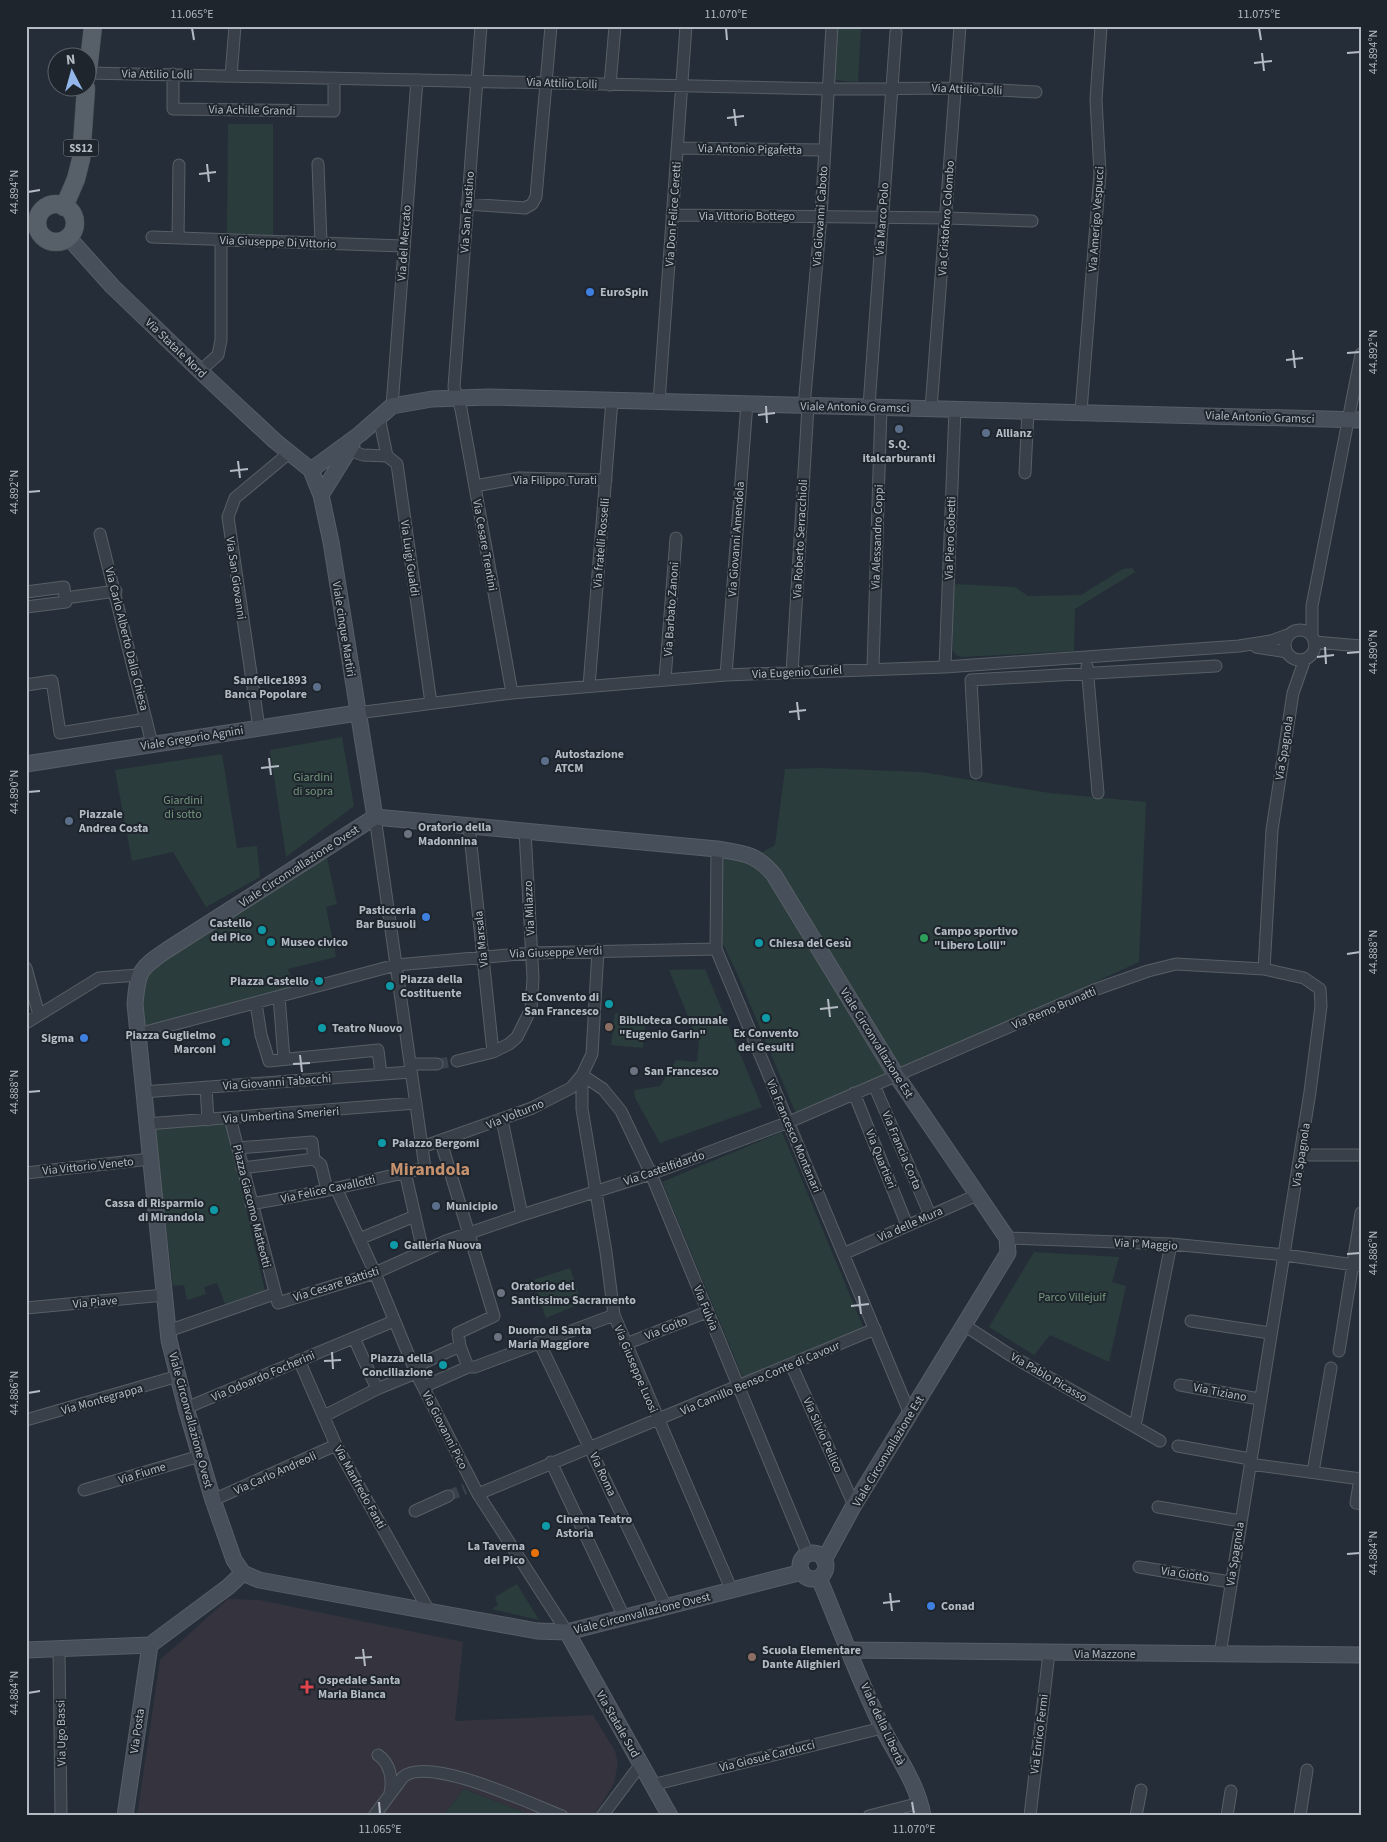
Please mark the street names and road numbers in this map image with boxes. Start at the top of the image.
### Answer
street label: Via Attilio Lolli [121,65,193,84]
street label: Via Attilio Lolli [526,74,598,93]
street label: Via Attilio Lolli [931,80,1003,99]
street label: Via Achille Grandi [208,101,296,120]
road number: SS12 [64,140,98,156]
street label: Via Antonio Pigafetta [698,140,802,159]
street label: Via Cristoforo Colombo [934,160,959,276]
street label: Via Don Felice Ceretti [661,161,686,267]
street label: Via Giovanni Caboto [809,165,832,267]
street label: Via Amerigo Vespucci [1084,166,1109,272]
street label: Via San Faustino [456,171,479,254]
street label: Via Marco Polo [871,182,894,256]
street label: Via del Mercato [393,205,416,282]
street label: Via Vittorio Bottego [699,208,795,225]
street label: Via Giuseppe Di Vittorio [219,232,337,253]
street label: Via Statale Nord [141,315,210,382]
street label: Viale Antonio Gramsci [800,398,910,417]
street label: Viale Antonio Gramsci [1205,407,1315,428]
street label: Via Filippo Turati [513,472,597,489]
street label: Via Roberto Serracchioli [789,479,812,599]
street label: Via Giovanni Amendola [724,481,749,597]
street label: Via Alessandro Coppi [867,484,888,590]
street label: Via Piero Gobetti [941,496,960,580]
street label: Via fratelli Rosselli [589,497,614,589]
street label: Via Cesare Trentini [468,498,501,592]
street label: Via Luigi Gualdi [396,519,423,597]
street label: Via San Giovanni [221,536,250,621]
street label: Via Barbato Zanoni [660,561,683,657]
street label: Via Carlo Alberto Dalla Chiesa [100,566,153,713]
street label: Viale cinque Martiri [328,580,359,678]
street label: Via Eugenio Curiel [752,662,842,683]
street label: Via Spagnola [1271,715,1298,781]
street label: Viale Gregorio Agnini [139,722,245,755]
street label: Viale Circonvallazione Ovest [236,821,363,912]
street label: Via Milazzo [520,880,539,936]
street label: Via Marsala [470,910,493,968]
street label: Via Giuseppe Verdi [509,942,603,963]
street label: Via Remo Brunatti [1009,983,1099,1034]
street label: Viale Circonvallazione Est [836,985,917,1102]
street label: Via Giovanni Tabacchi [222,1070,332,1095]
street label: Via Francesco Montanari [762,1077,825,1195]
street label: Via Volturno [484,1095,547,1134]
street label: Via Umbertina Smerieri [222,1103,340,1128]
street label: Via Francia Corta [877,1108,926,1192]
street label: Via Spagnola [1288,1122,1315,1188]
street label: Via Quartieri [861,1127,900,1191]
street label: Piazza Giacomo Matteotti [228,1143,275,1270]
street label: Via Castelfidardo [621,1147,707,1190]
street label: Via Vittorio Veneto [42,1153,135,1180]
street label: Via Felice Cavallotti [279,1171,377,1208]
street label: Via delle Mura [875,1202,946,1246]
street label: Via I° Maggio [1114,1234,1178,1255]
street label: Via Cesare Battisti [291,1263,381,1306]
street label: Via Fulvia [689,1283,722,1333]
street label: Via Piave [72,1292,118,1313]
street label: Via Goito [642,1312,690,1345]
street label: Via Giuseppe Luosi [609,1323,662,1416]
street label: Via Camillo Benso Conte di Cavour [678,1337,843,1420]
street label: Via Odoardo Focherini [209,1347,318,1406]
street label: Via Pablo Picasso [1007,1349,1090,1406]
street label: Viale Circonvallazione Ovest [164,1350,217,1490]
street label: Via Tiziano [1192,1379,1248,1406]
street label: Via Montegrappa [59,1380,145,1419]
street label: Via Giovanni Pico [418,1388,472,1472]
street label: Viale Circonvallazione Est [848,1392,928,1510]
street label: Via Silvio Pellico [798,1395,847,1476]
street label: Via Manfredo Fanti [330,1442,390,1532]
street label: Via Carlo Andreoli [231,1448,319,1499]
street label: Via Roma [585,1449,620,1499]
street label: Via Fiume [116,1458,168,1489]
street label: Via Spagnola [1222,1521,1249,1587]
street label: Via Giotto [1160,1562,1210,1587]
street label: Viale Circonvallazione Ovest [572,1588,712,1639]
street label: Via Mazzone [1074,1646,1136,1663]
street label: Viale della Libertà [856,1680,909,1768]
street label: Via Statale Sud [592,1688,643,1761]
street label: Via Enrico Fermi [1026,1693,1053,1775]
street label: Via Ugo Bassi [52,1700,71,1766]
street label: Via Posta [126,1708,149,1755]
street label: Via Giosuè Carducci [717,1736,817,1777]

